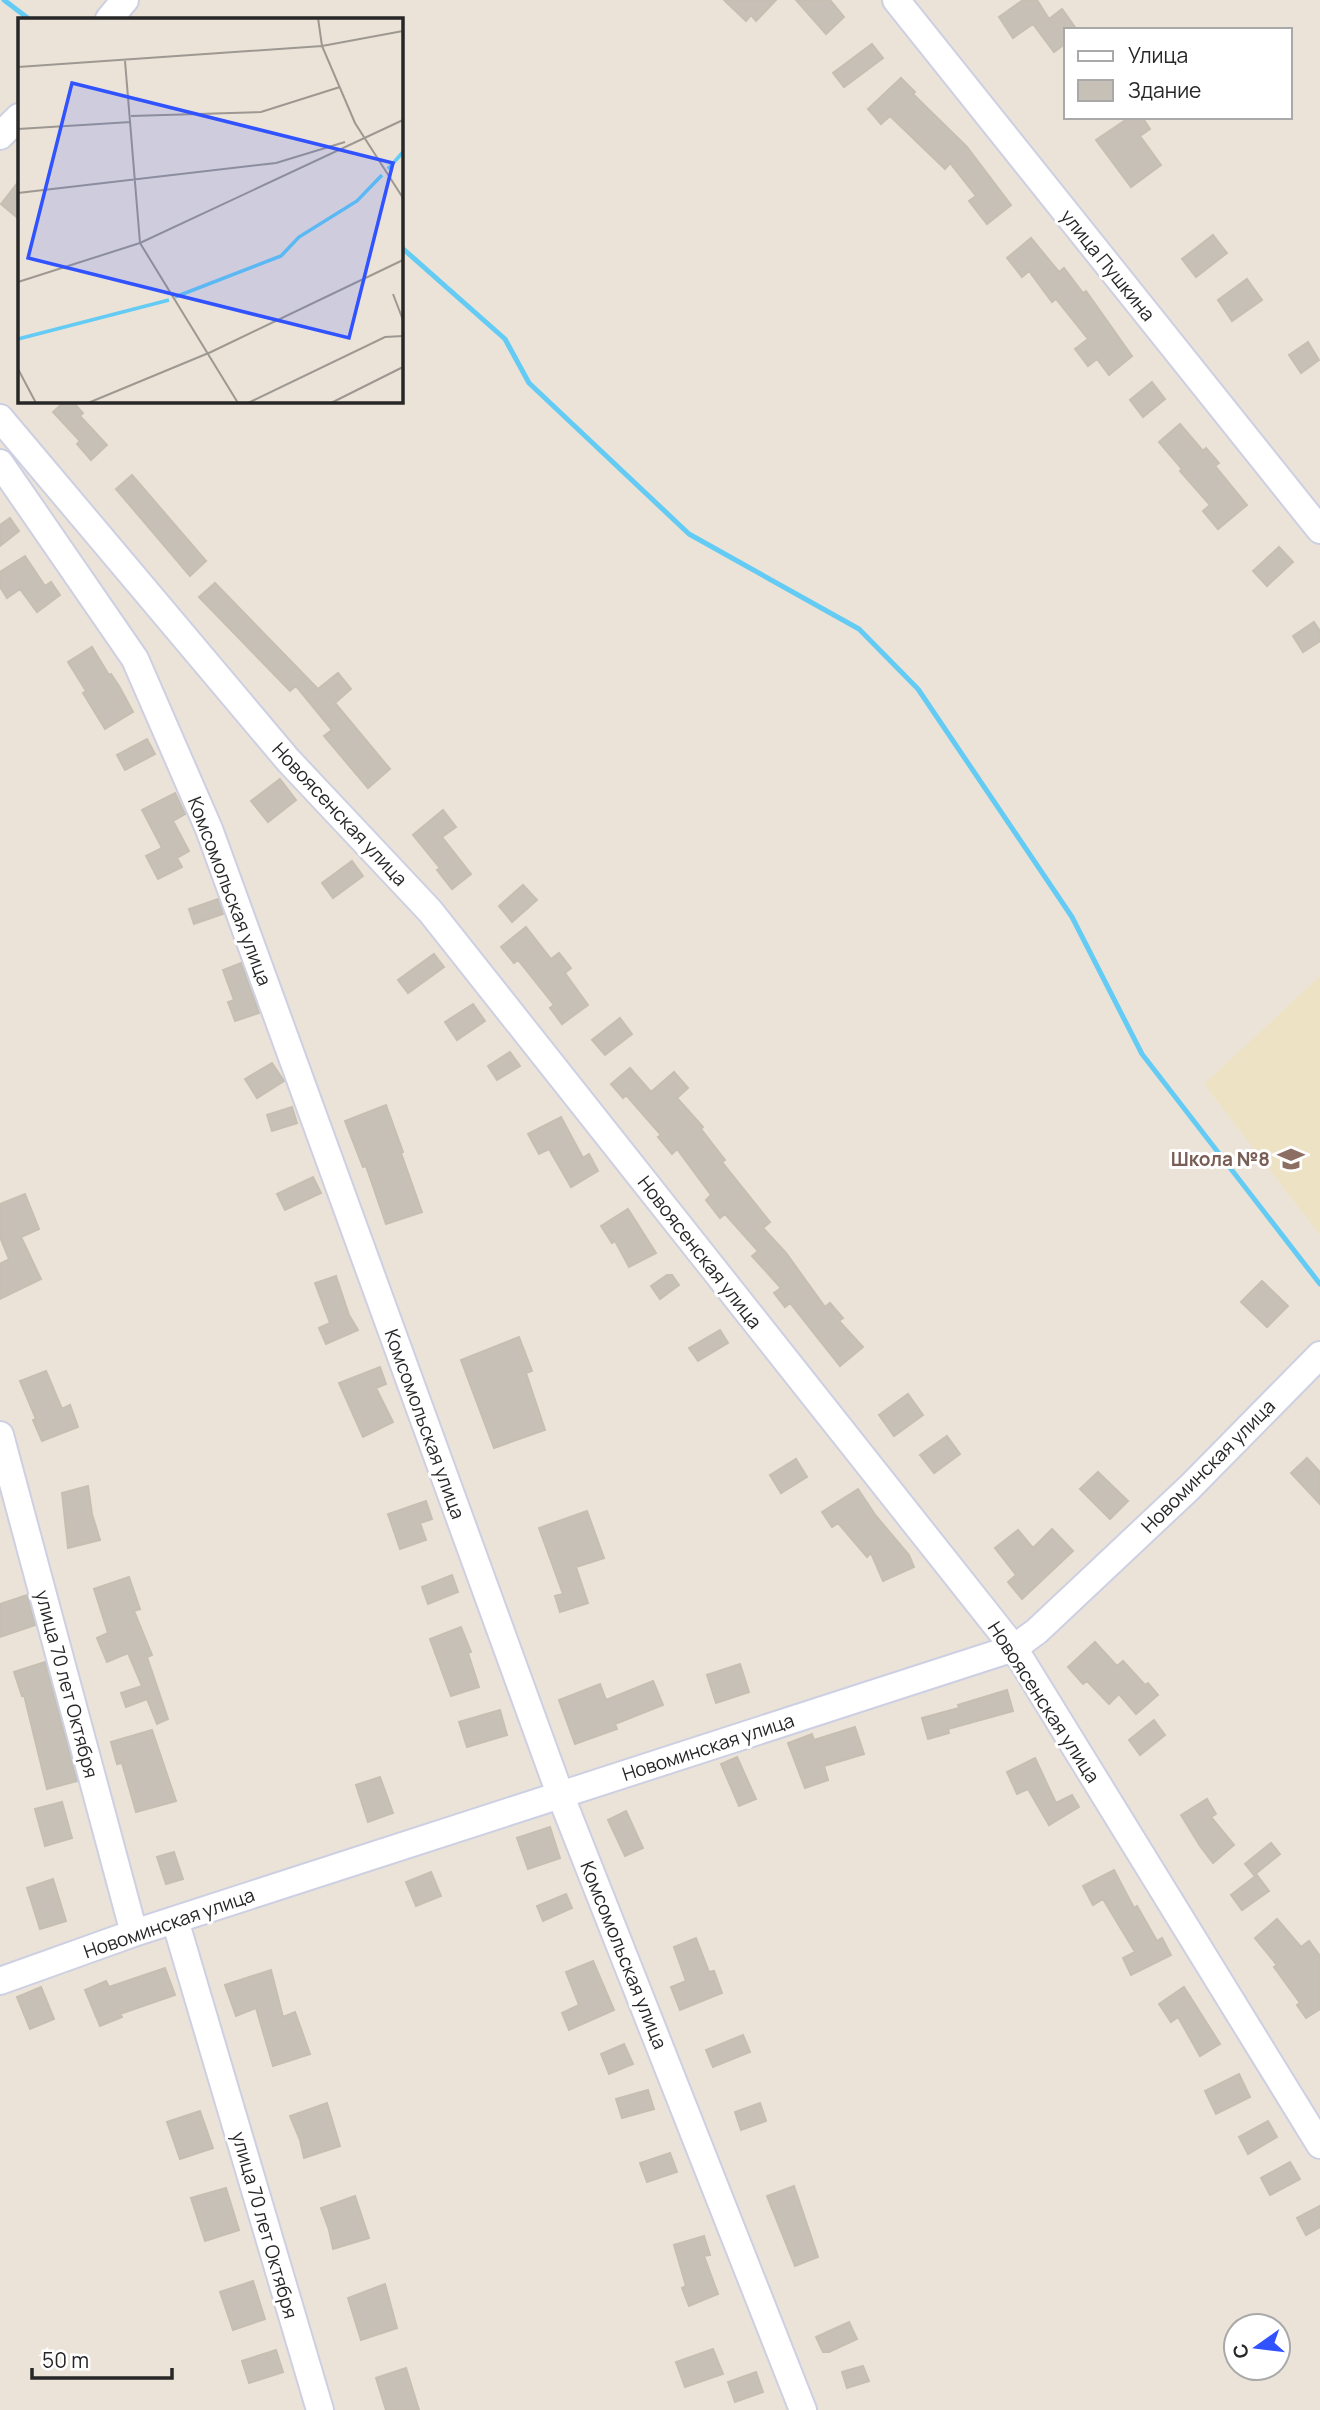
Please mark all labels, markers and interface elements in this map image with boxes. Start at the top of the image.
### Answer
inset map [18,18,402,402]
legend [1064,28,1292,119]
text: Улица [1128,41,1188,69]
text: Здание [1128,76,1201,104]
street label: улица Пушкина [1055,204,1161,326]
street label: Новоясенская улица [267,737,413,891]
street label: Комсомольская улица [182,793,278,989]
school or university icon: Школа №8 [1276,1144,1306,1174]
place label: Школа №8 [1171,1146,1270,1172]
street label: Новоясенская улица [632,1170,768,1334]
street label: Комсомольская улица [379,1325,471,1523]
street label: Новоминская улица [1135,1393,1281,1539]
street label: улица 70 лет Октября [29,1587,105,1781]
street label: Новоясенская улица [982,1616,1106,1788]
street label: Новоминская улица [619,1707,797,1787]
street label: Комсомольская улица [574,1857,674,2053]
street label: Новоминская улица [80,1882,258,1964]
street label: улица 70 лет Октября [226,2128,304,2322]
north arrow [1222,2312,1292,2382]
scale bar [32,2336,172,2380]
text: С [1226,2341,1255,2361]
text: 50 m [42,2346,89,2374]

